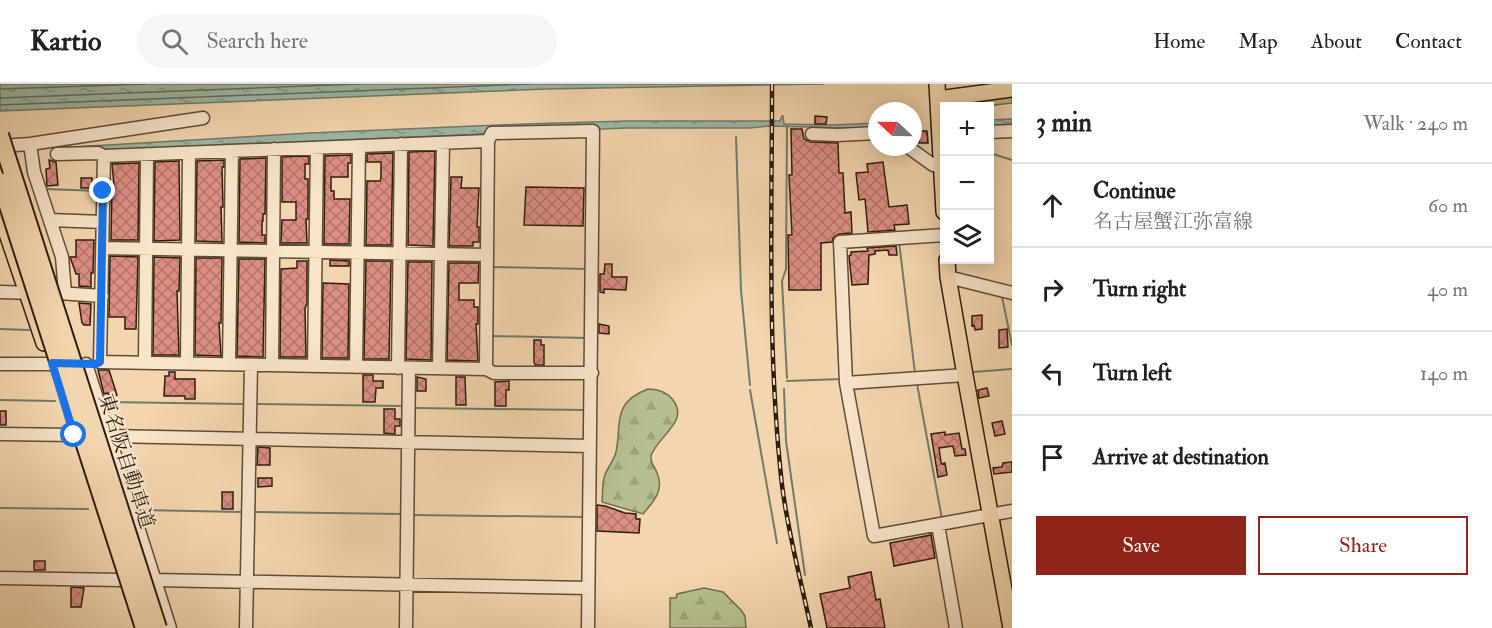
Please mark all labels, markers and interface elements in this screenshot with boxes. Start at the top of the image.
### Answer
search box [137,14,557,68]
text: Kartio [30,24,101,59]
icon: search [158,25,191,58]
text: Search here [206,27,308,55]
text: Home [1153,28,1205,55]
text: Map [1238,28,1278,55]
text: About [1311,28,1362,55]
text: Contact [1395,28,1462,55]
north arrow [868,102,922,156]
map controls [940,102,994,264]
button: + [940,102,994,156]
text: 3 min [1036,107,1092,139]
text: Walk · 240 m [1363,111,1468,136]
button: − [940,156,994,210]
route end [89,177,115,203]
text: Continue [1093,177,1176,205]
icon: ahead [1036,189,1069,222]
text: 60 m [1428,193,1468,218]
text: 名古屋蟹江弥富線 [1093,209,1253,234]
button: layers [940,210,994,264]
icon: right [1036,273,1069,306]
text: Turn right [1093,275,1186,303]
text: 40 m [1427,277,1468,302]
icon: left [1036,357,1069,390]
text: Turn left [1093,359,1172,387]
text: 140 m [1420,361,1468,386]
street label: 東名阪自動車道 [93,391,160,532]
route start [60,421,86,447]
icon: arrive [1036,441,1069,474]
text: Arrive at destination [1093,443,1269,471]
button: Save [1036,516,1246,575]
button: Share [1258,516,1468,575]

